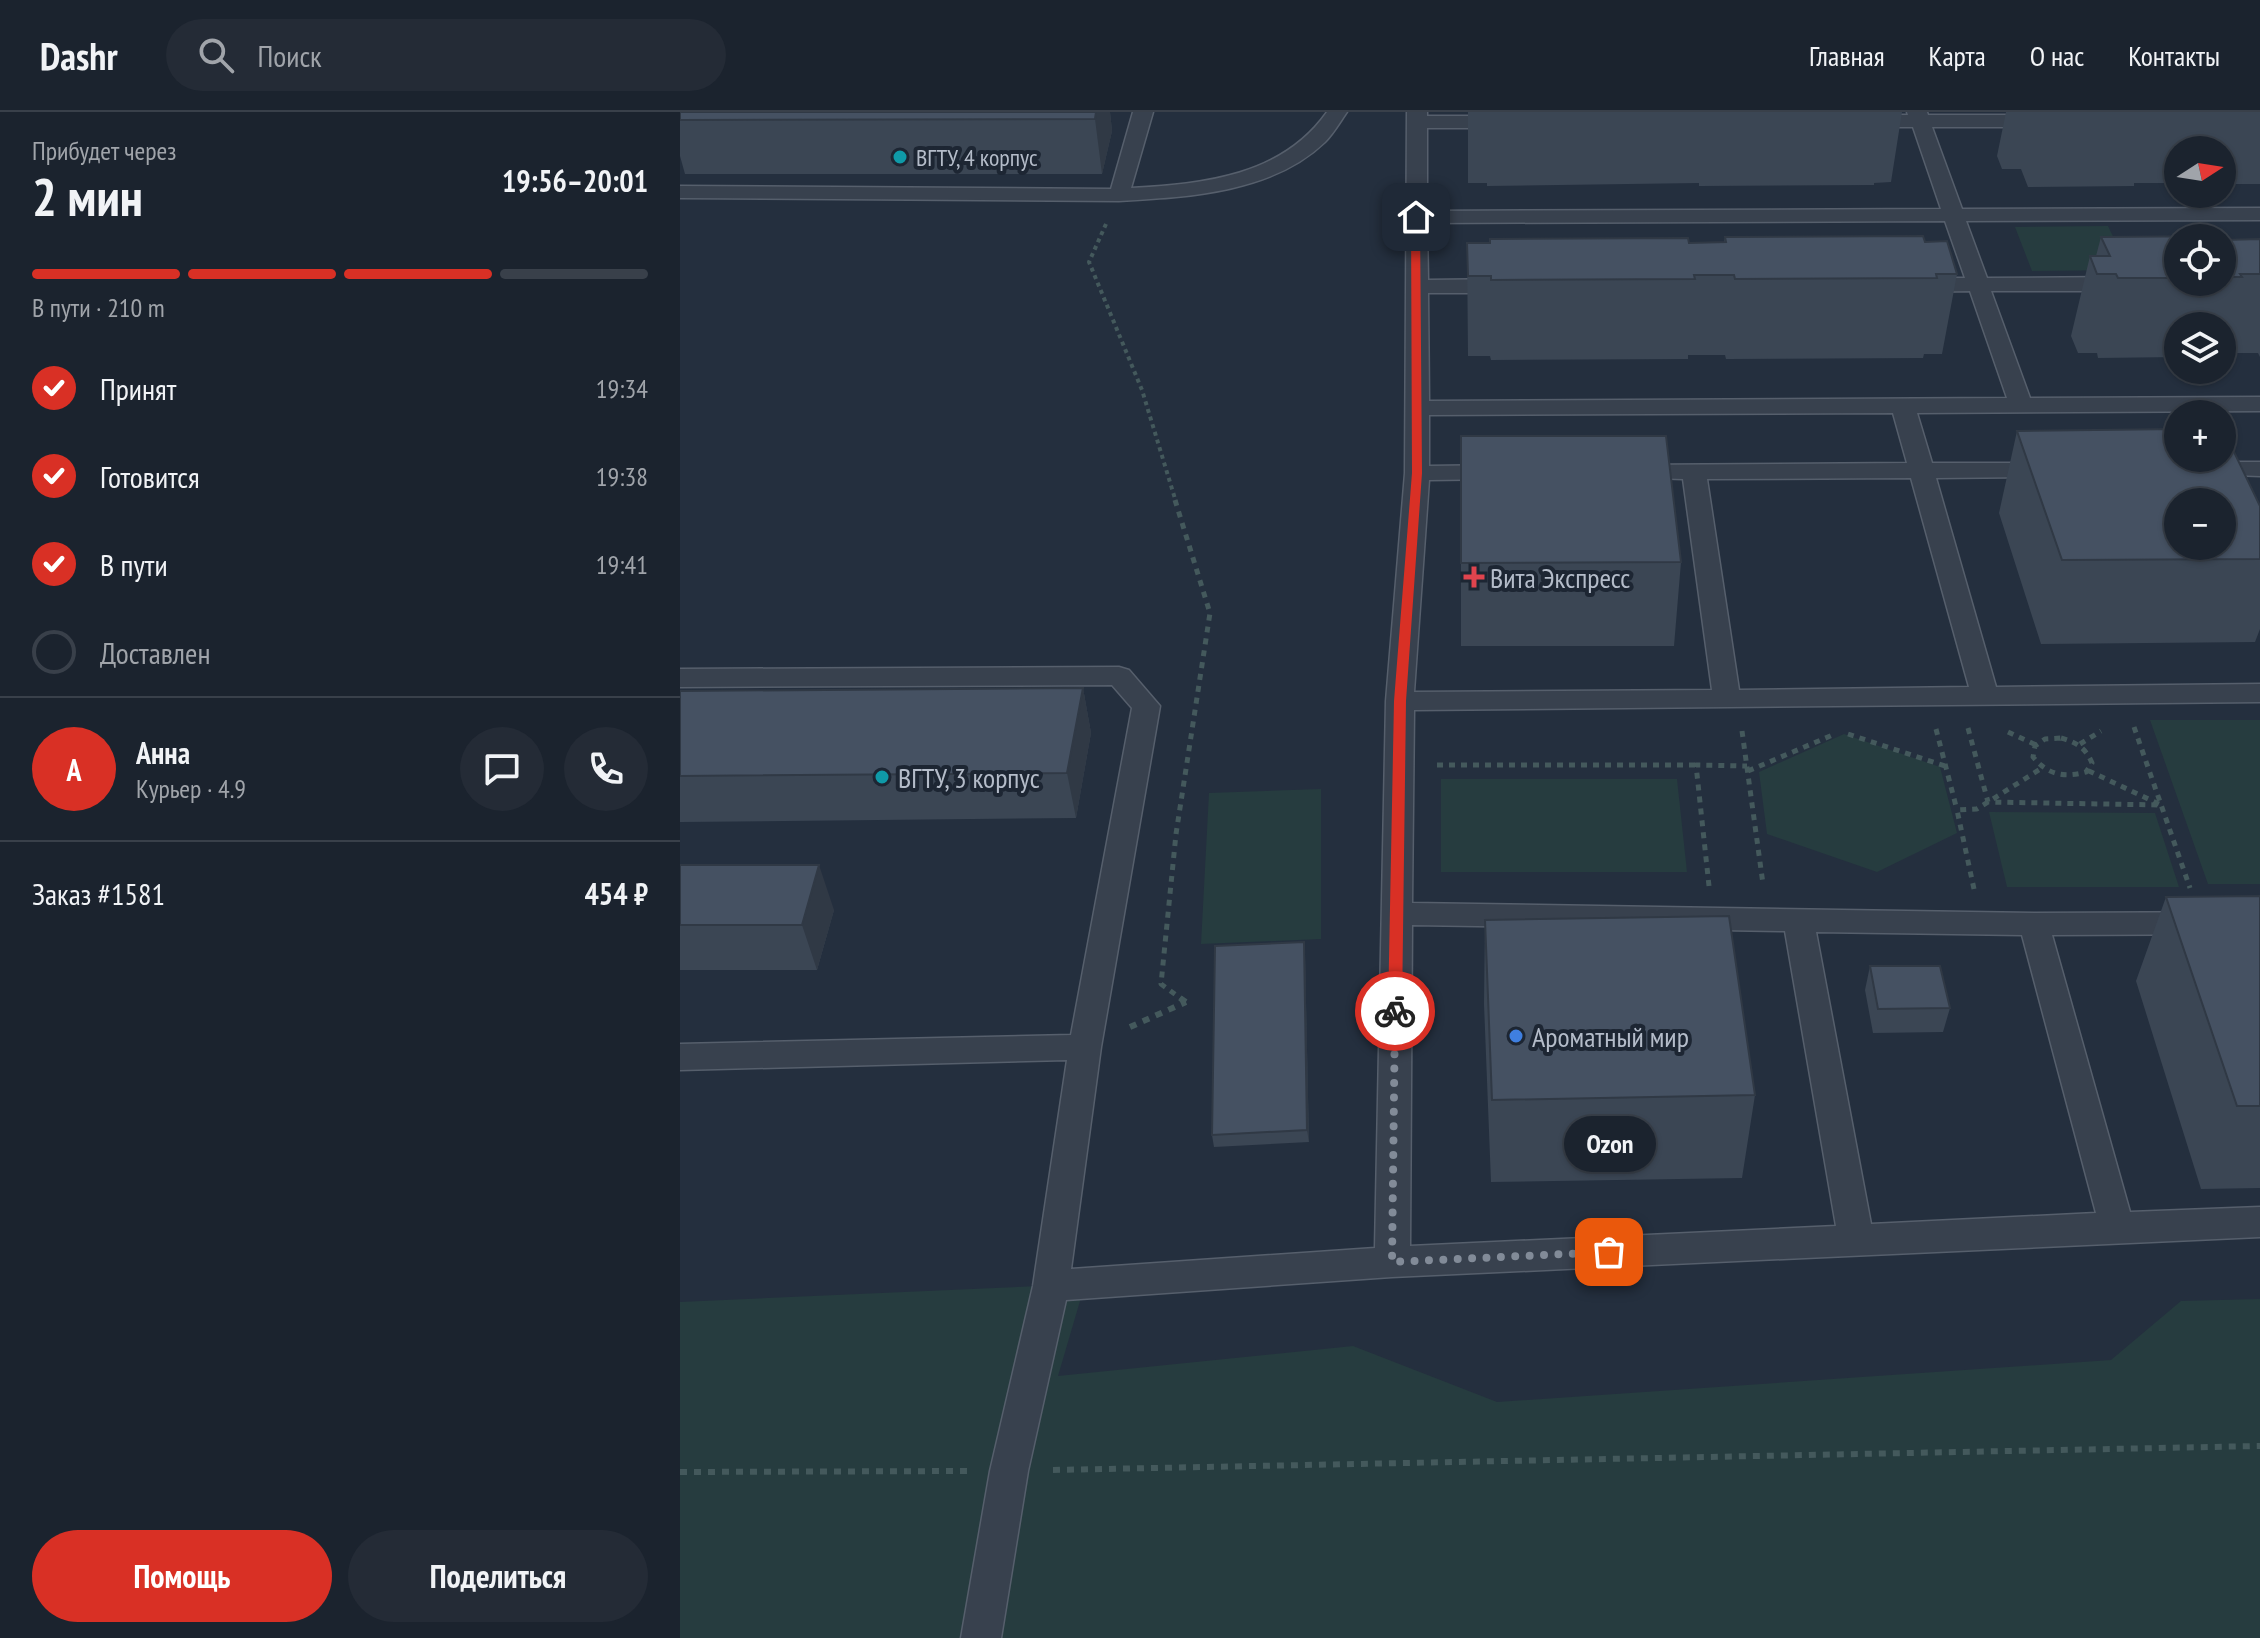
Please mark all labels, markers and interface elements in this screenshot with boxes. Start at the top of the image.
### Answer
search box [166,19,726,91]
text: Dashr [40,31,118,80]
icon: search [194,33,238,77]
text: Поиск [258,36,322,75]
text: Главная [1809,37,1885,74]
text: Карта [1929,37,1986,74]
text: О нас [2030,37,2084,74]
text: Контакты [2128,37,2220,74]
text: Прибудет через [32,134,176,167]
north arrow [2164,136,2236,208]
map controls [2164,136,2236,560]
place label: ВГТУ, 4 корпус [916,142,1038,173]
marker: ВГТУ, 4 корпус [891,148,909,166]
text: 19:56–20:01 [502,161,648,200]
text: 2 мин [32,163,143,230]
pin [1382,183,1450,251]
icon: home [1394,195,1438,239]
button: locate [2164,224,2236,296]
text: В пути · 210 m [32,291,165,324]
button: layers [2164,312,2236,384]
icon: check [32,366,76,410]
text: Принят [100,369,176,408]
text: 19:34 [596,372,648,405]
button: + [2164,400,2236,472]
icon: check [32,454,76,498]
text: Готовится [100,457,200,496]
text: 19:38 [596,460,648,493]
button: − [2164,488,2236,560]
icon: check [32,542,76,586]
text: В пути [100,545,168,584]
text: 19:41 [596,548,648,581]
place label: Вита Экспресс [1490,559,1630,596]
marker: Вита Экспресс [1465,568,1483,586]
text: Доставлен [100,633,210,672]
button: chat [460,727,544,811]
button: phone [564,727,648,811]
text: Анна [136,733,190,772]
text: А [66,750,82,789]
place label: ВГТУ, 3 корпус [898,759,1040,796]
marker: ВГТУ, 3 корпус [873,768,891,786]
text: Курьер · 4.9 [136,772,246,805]
text: Заказ #1581 [32,874,165,913]
text: 454 ₽ [584,874,648,913]
courier [1355,971,1435,1051]
icon: bike [1373,989,1417,1033]
place label: Ароматный мир [1532,1018,1689,1055]
marker: Ароматный мир [1507,1027,1525,1045]
callout: Ozon [1563,1116,1655,1172]
text: Ozon [1586,1127,1634,1160]
pin [1575,1218,1643,1286]
icon: bag [1587,1230,1631,1274]
button: Помощь [32,1530,332,1622]
button: Поделиться [348,1530,648,1622]

